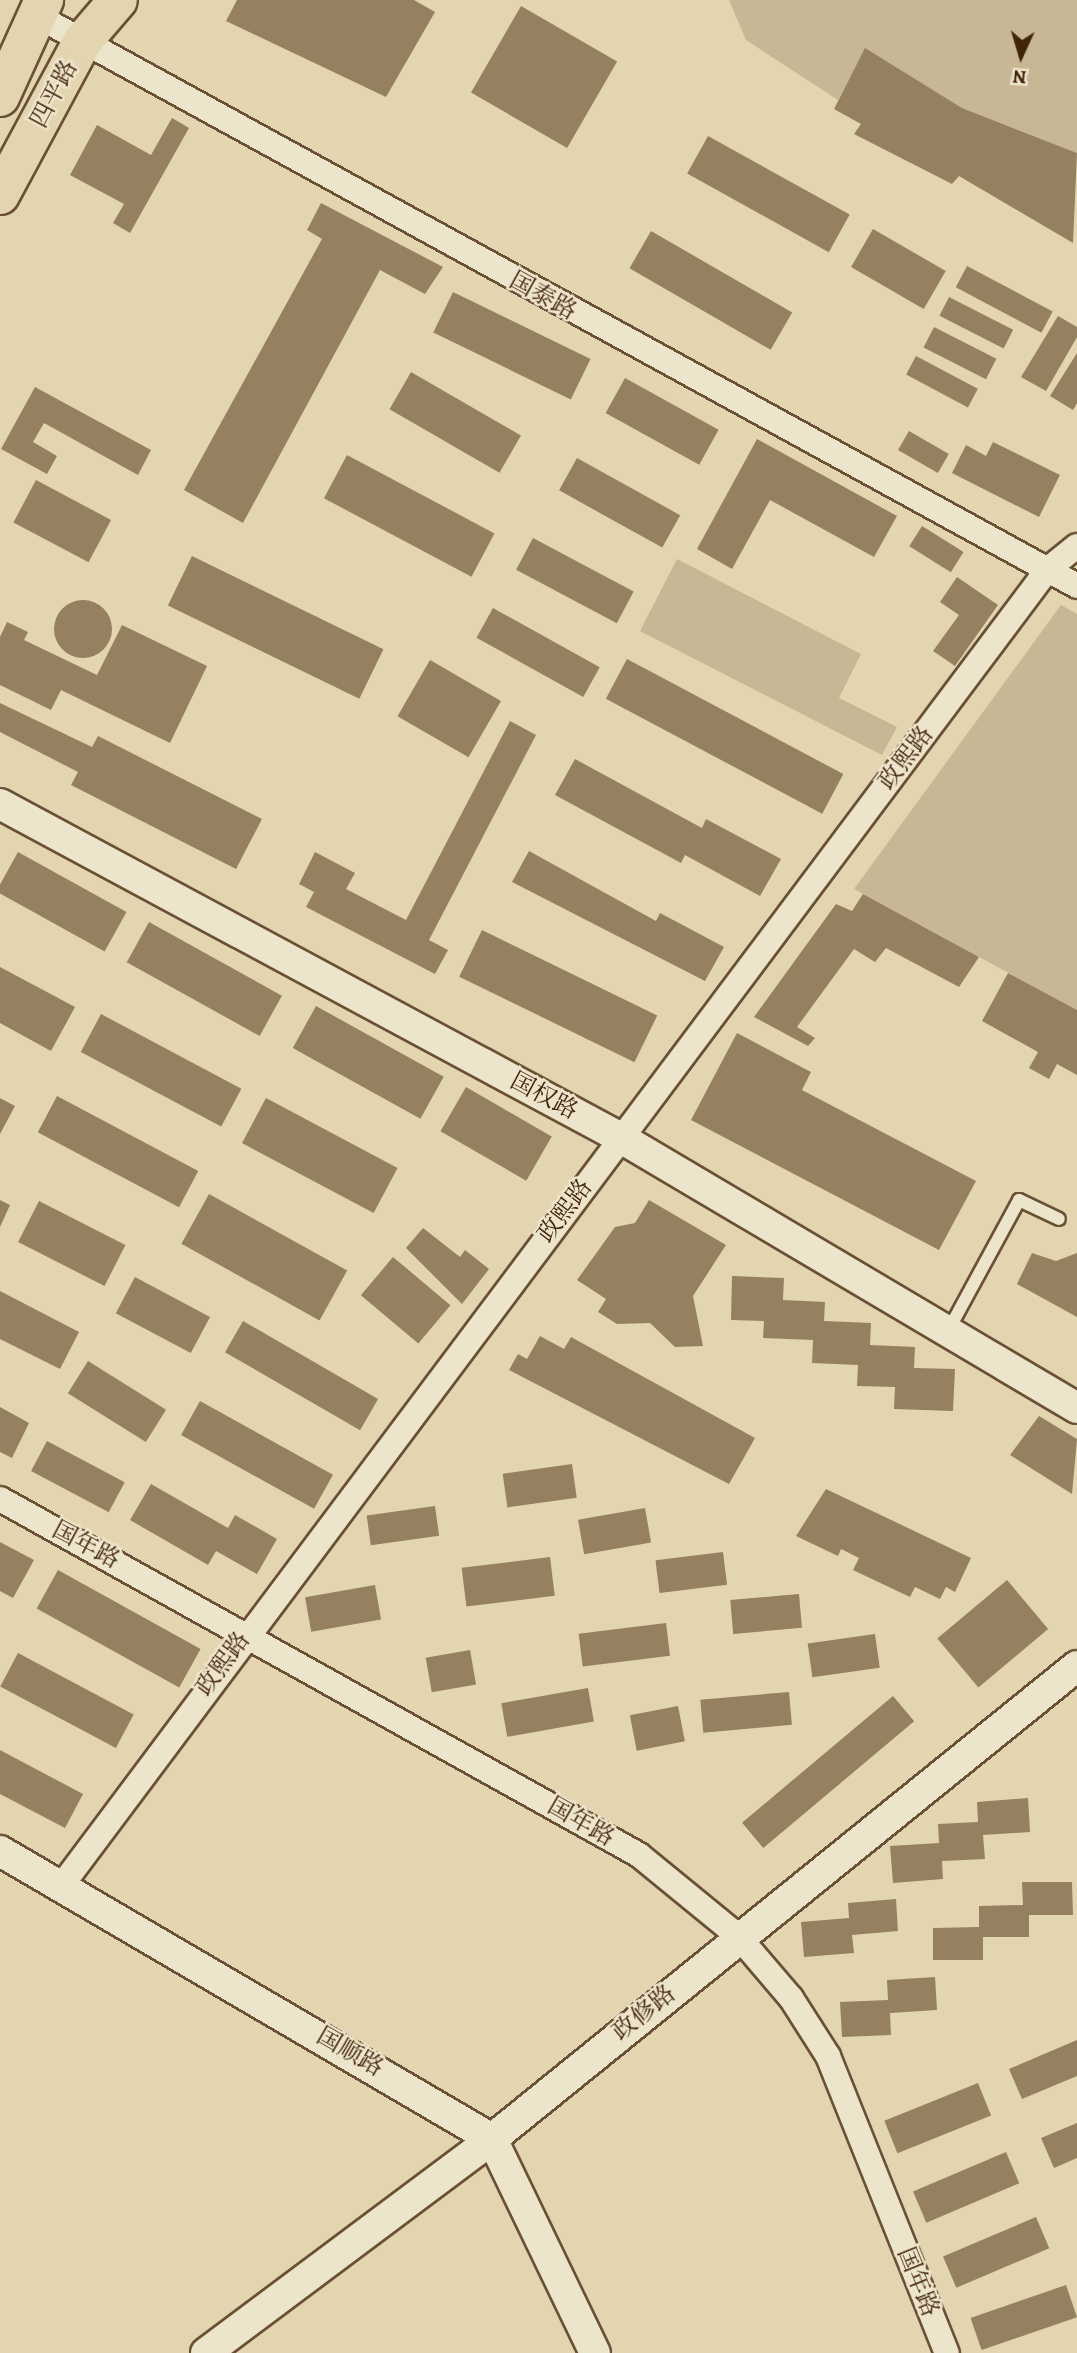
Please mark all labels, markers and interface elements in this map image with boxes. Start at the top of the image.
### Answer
north arrow [986,21,1056,91]
street label: 四平路 [24,55,84,133]
text: N [1012,63,1027,90]
street label: 国泰路 [505,266,581,326]
street label: 政熙路 [873,721,939,795]
street label: 国权路 [505,1066,583,1126]
street label: 政熙路 [532,1174,598,1248]
street label: 国年路 [47,1515,125,1575]
street label: 政熙路 [190,1626,256,1702]
street label: 国年路 [543,1792,619,1852]
street label: 政修路 [607,1979,681,2047]
street label: 国顺路 [312,2022,388,2082]
street label: 国年路 [891,2243,945,2321]

